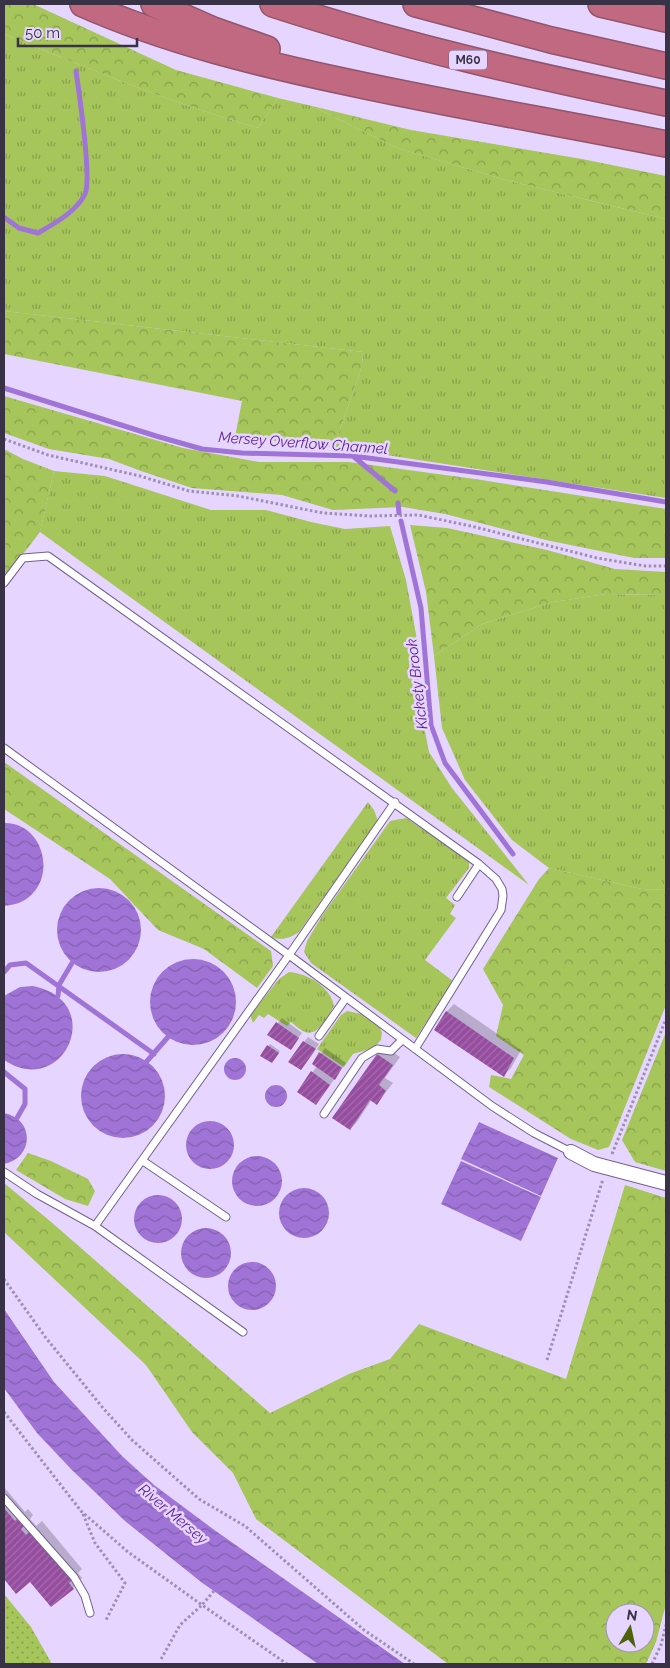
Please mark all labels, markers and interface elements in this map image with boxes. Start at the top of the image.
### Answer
scale bar [18,15,136,47]
text: 50 m [25,24,60,42]
road number: M60 [449,50,487,70]
water label: Mersey Overflow Channel [218,428,388,458]
water label: Kickety Brook [402,637,432,731]
water label: River Mersey [135,1480,212,1548]
north arrow [605,1603,655,1653]
text: N [626,1606,639,1624]

